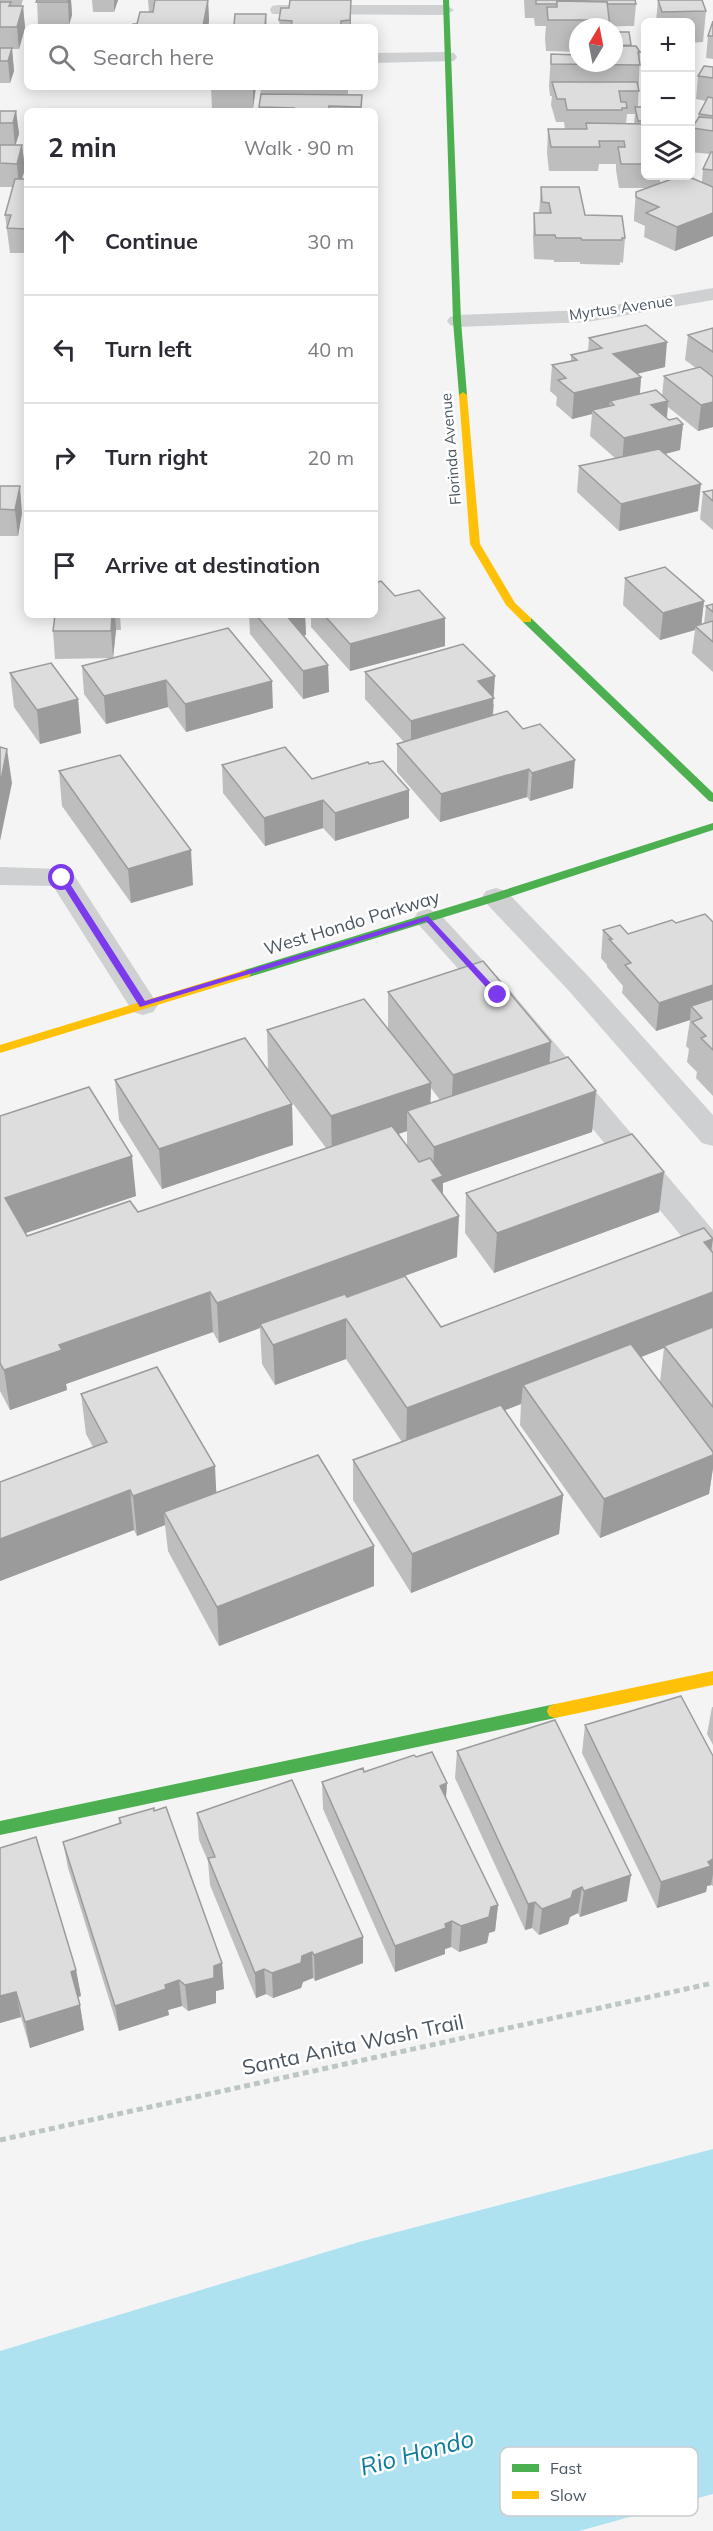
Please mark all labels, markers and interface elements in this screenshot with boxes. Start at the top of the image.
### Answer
north arrow [569,18,623,72]
map controls [641,18,695,180]
button: + [641,18,695,72]
search box [24,24,378,90]
icon: search [45,41,78,74]
text: Search here [93,43,214,71]
button: − [641,72,695,126]
button: layers [641,126,695,180]
text: 2 min [48,131,117,164]
text: Walk · 90 m [244,135,354,160]
icon: ahead [48,225,81,258]
text: Continue [105,227,198,255]
text: 30 m [307,229,354,254]
street label: Myrtus Avenue [568,291,674,324]
icon: left [48,333,81,366]
text: Turn left [105,335,192,363]
text: 40 m [307,337,354,362]
street label: Florinda Avenue [436,392,465,506]
icon: right [48,441,81,474]
text: Turn right [105,443,208,471]
text: 20 m [307,445,354,470]
icon: arrive [48,549,81,582]
text: Arrive at destination [105,551,320,579]
route start [48,864,74,890]
street label: West Hondo Parkway [261,885,443,960]
route end [484,981,510,1007]
street label: Santa Anita Wash Trail [240,2008,466,2080]
water label: Rio Hondo [357,2422,477,2482]
legend [500,2447,698,2516]
text: Fast [550,2458,582,2478]
text: Slow [550,2485,587,2505]

